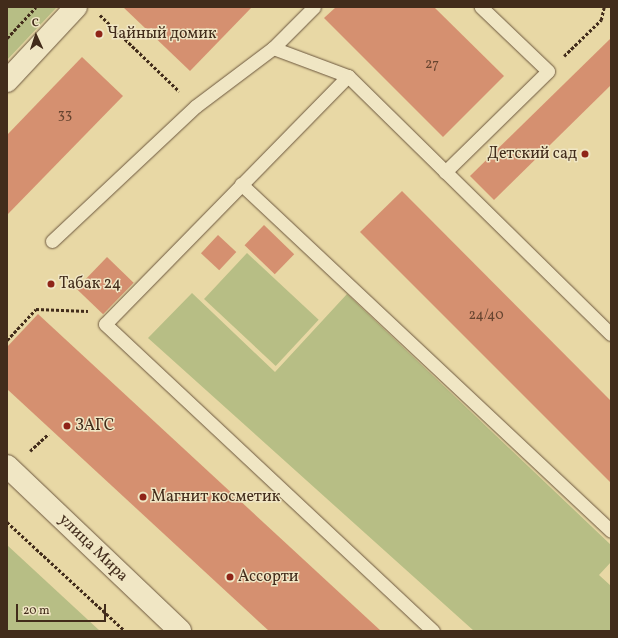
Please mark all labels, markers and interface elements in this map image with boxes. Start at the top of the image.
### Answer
north arrow [16,16,56,56]
text: С [31,16,39,31]
place label: Чайный домик [107,24,216,44]
marker: Чайный домик [94,29,104,39]
house number: 27 [425,57,439,73]
house number: 33 [58,107,72,123]
place label: Детский сад [487,144,577,164]
marker: Детский сад [580,149,590,159]
place label: Табак 24 [59,274,121,294]
marker: Табак 24 [46,279,56,289]
house number: 24/40 [468,308,504,324]
place label: ЗАГС [75,416,114,436]
marker: ЗАГС [62,421,72,431]
place label: Магнит косметик [151,487,280,507]
marker: Магнит косметик [138,492,148,502]
street label: улица Мира [54,510,132,586]
place label: Ассорти [238,567,299,587]
marker: Ассорти [225,572,235,582]
scale bar [18,596,108,622]
text: 20 m [23,603,50,619]

